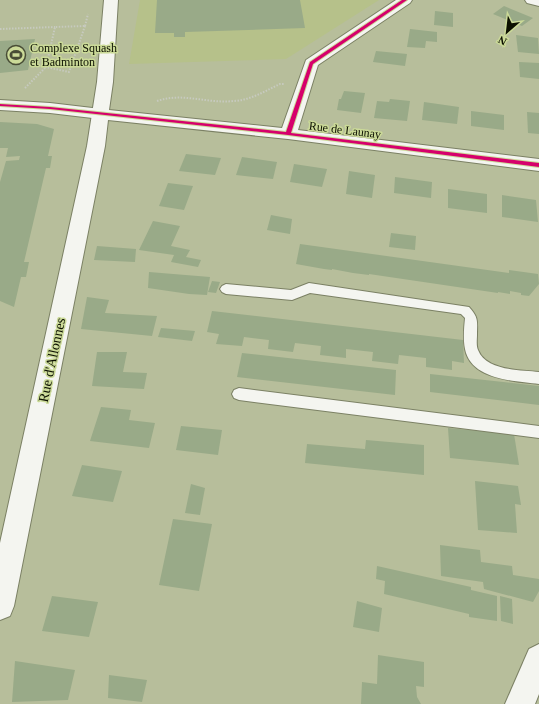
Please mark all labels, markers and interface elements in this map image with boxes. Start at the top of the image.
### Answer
north arrow [487,12,527,52]
text: N [496,34,509,48]
place label: Complexe Squash et Badminton [30,41,117,69]
sports icon: Complexe Squash et Badminton [5,44,27,66]
street label: Rue de Launay [308,119,382,141]
street label: Rue d'Allonnes [36,316,68,404]

